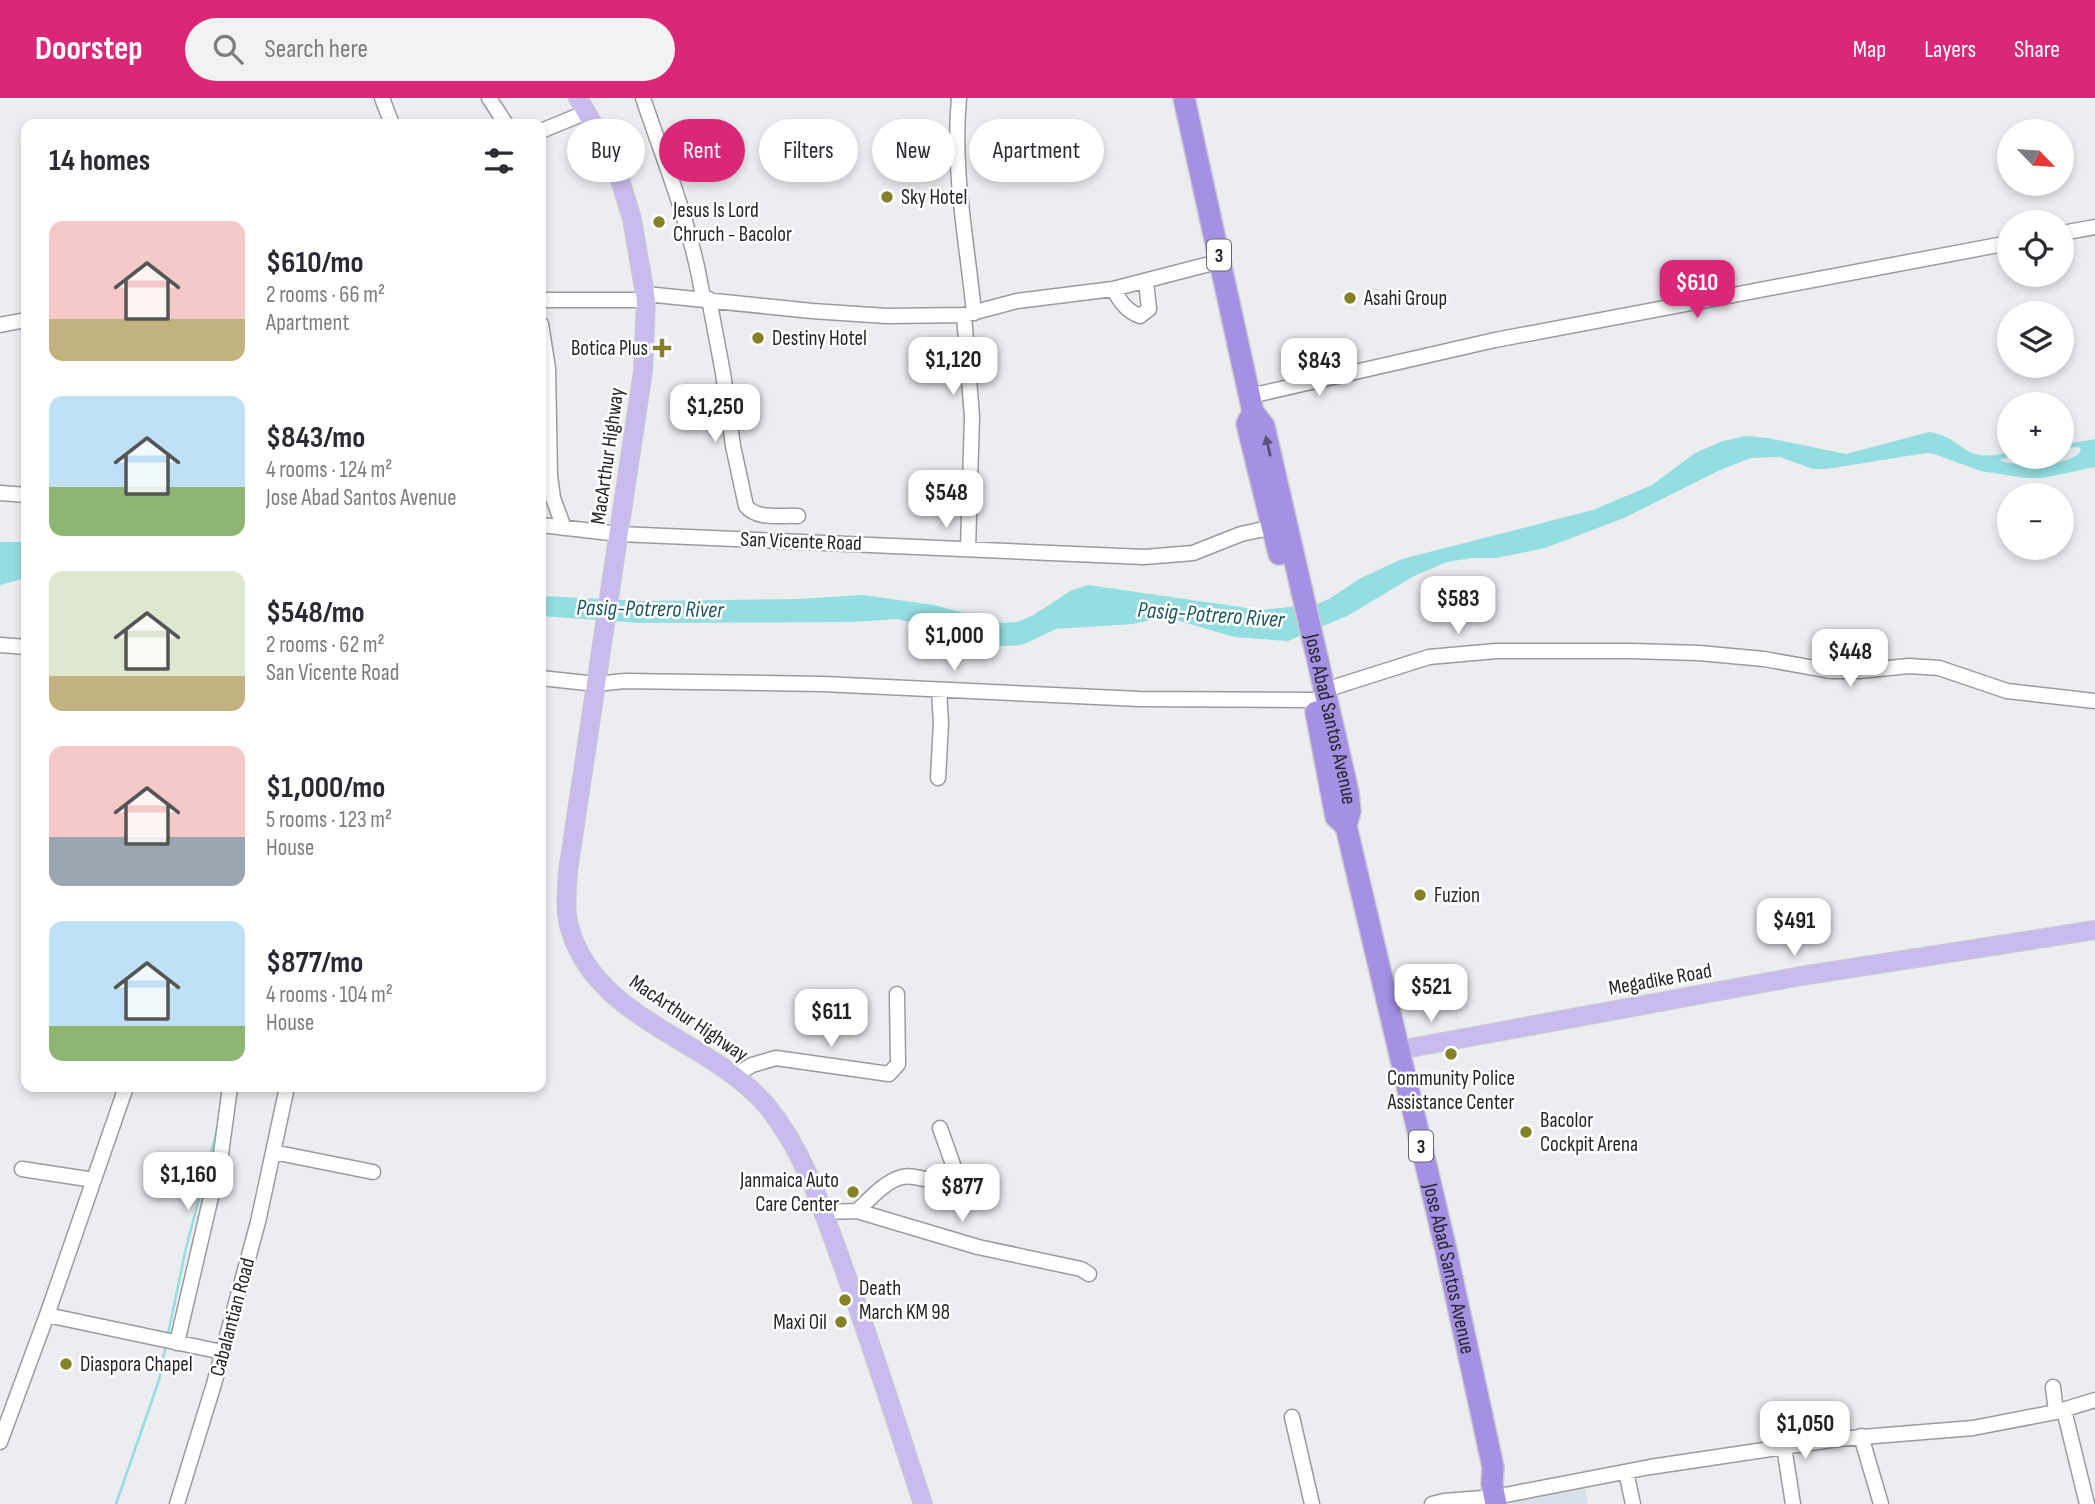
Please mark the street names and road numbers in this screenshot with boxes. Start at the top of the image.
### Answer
road number: 3 [1207,239,1231,270]
street label: MacArthur Highway [586,386,629,526]
street label: San Vicente Road [740,527,862,556]
street label: Jose Abad Santos Avenue [1299,631,1361,806]
street label: Megadike Road [1607,958,1714,1001]
street label: MacArthur Highway [625,970,753,1067]
road number: 3 [1409,1130,1433,1162]
street label: Jose Abad Santos Avenue [1417,1180,1480,1356]
street label: Cabalantian Road [205,1255,260,1379]

